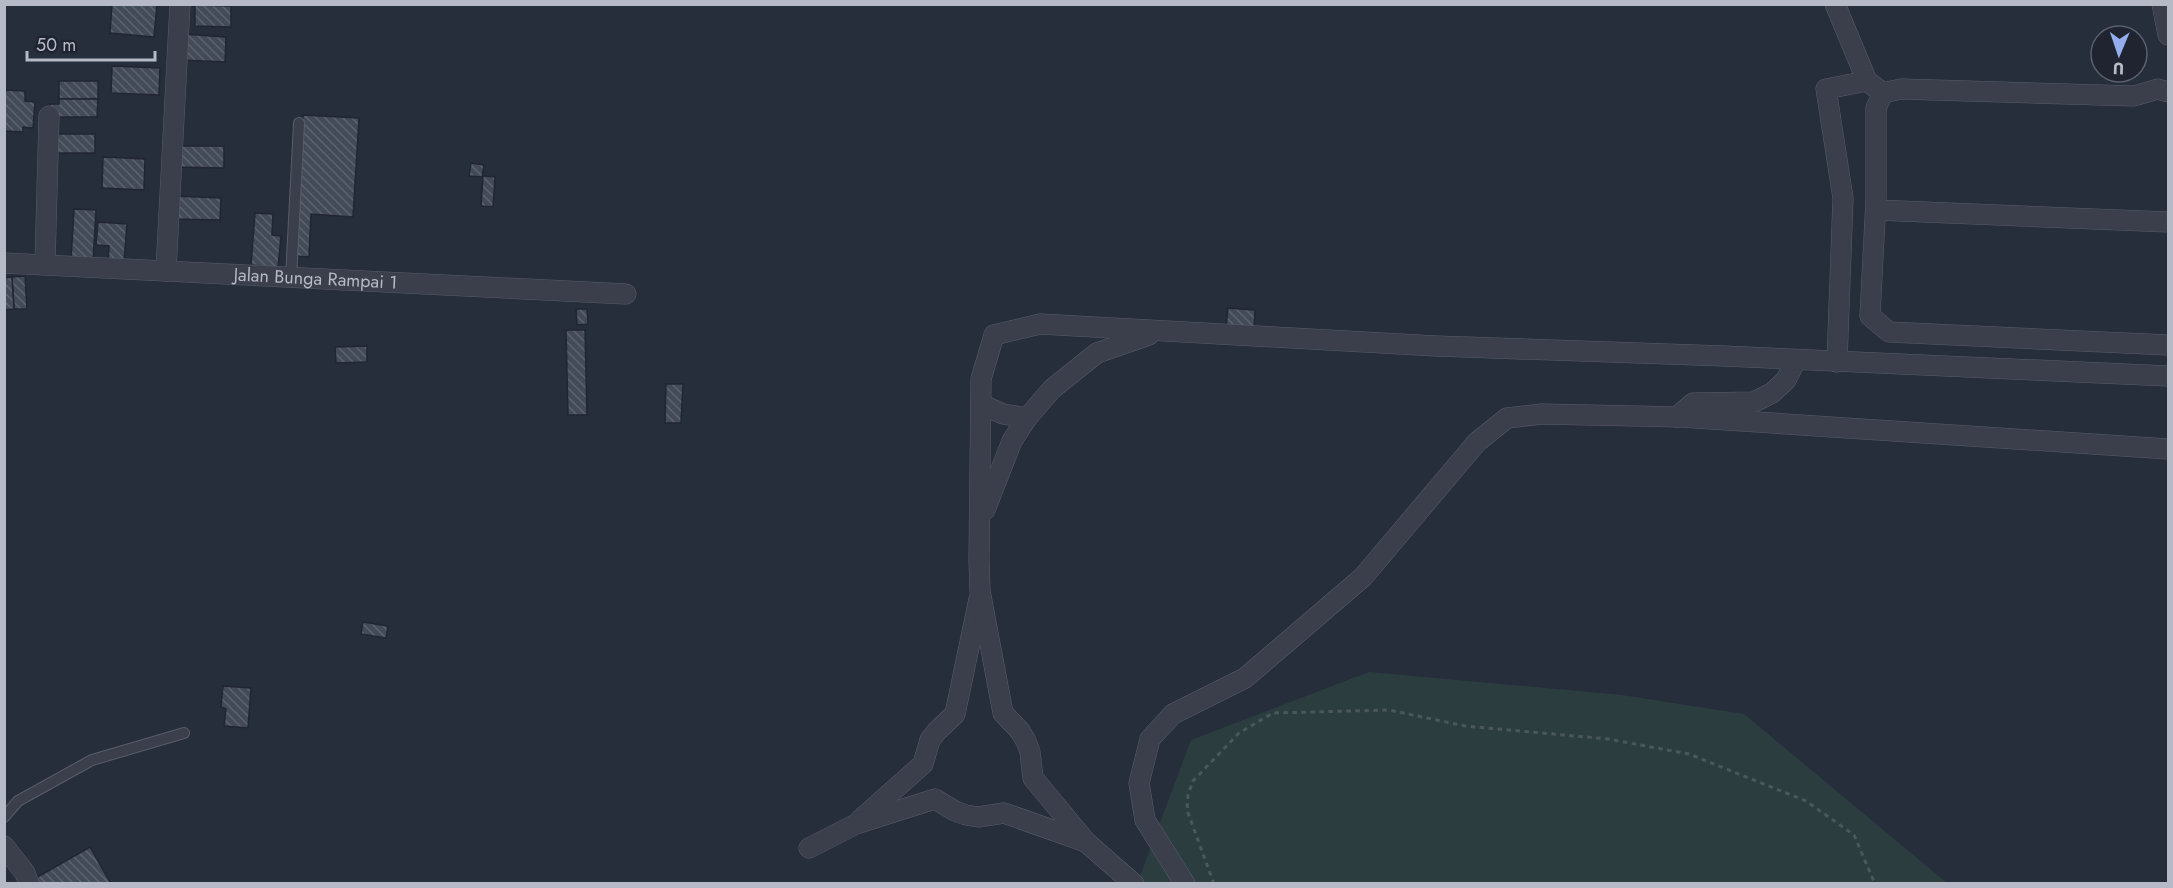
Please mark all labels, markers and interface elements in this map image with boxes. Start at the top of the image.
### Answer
scale bar [27,24,154,62]
north arrow [2089,24,2149,84]
text: 50 m [36,32,76,58]
text: U [2112,57,2125,80]
street label: Jalan Bunga Rampai 1 [231,261,398,296]

